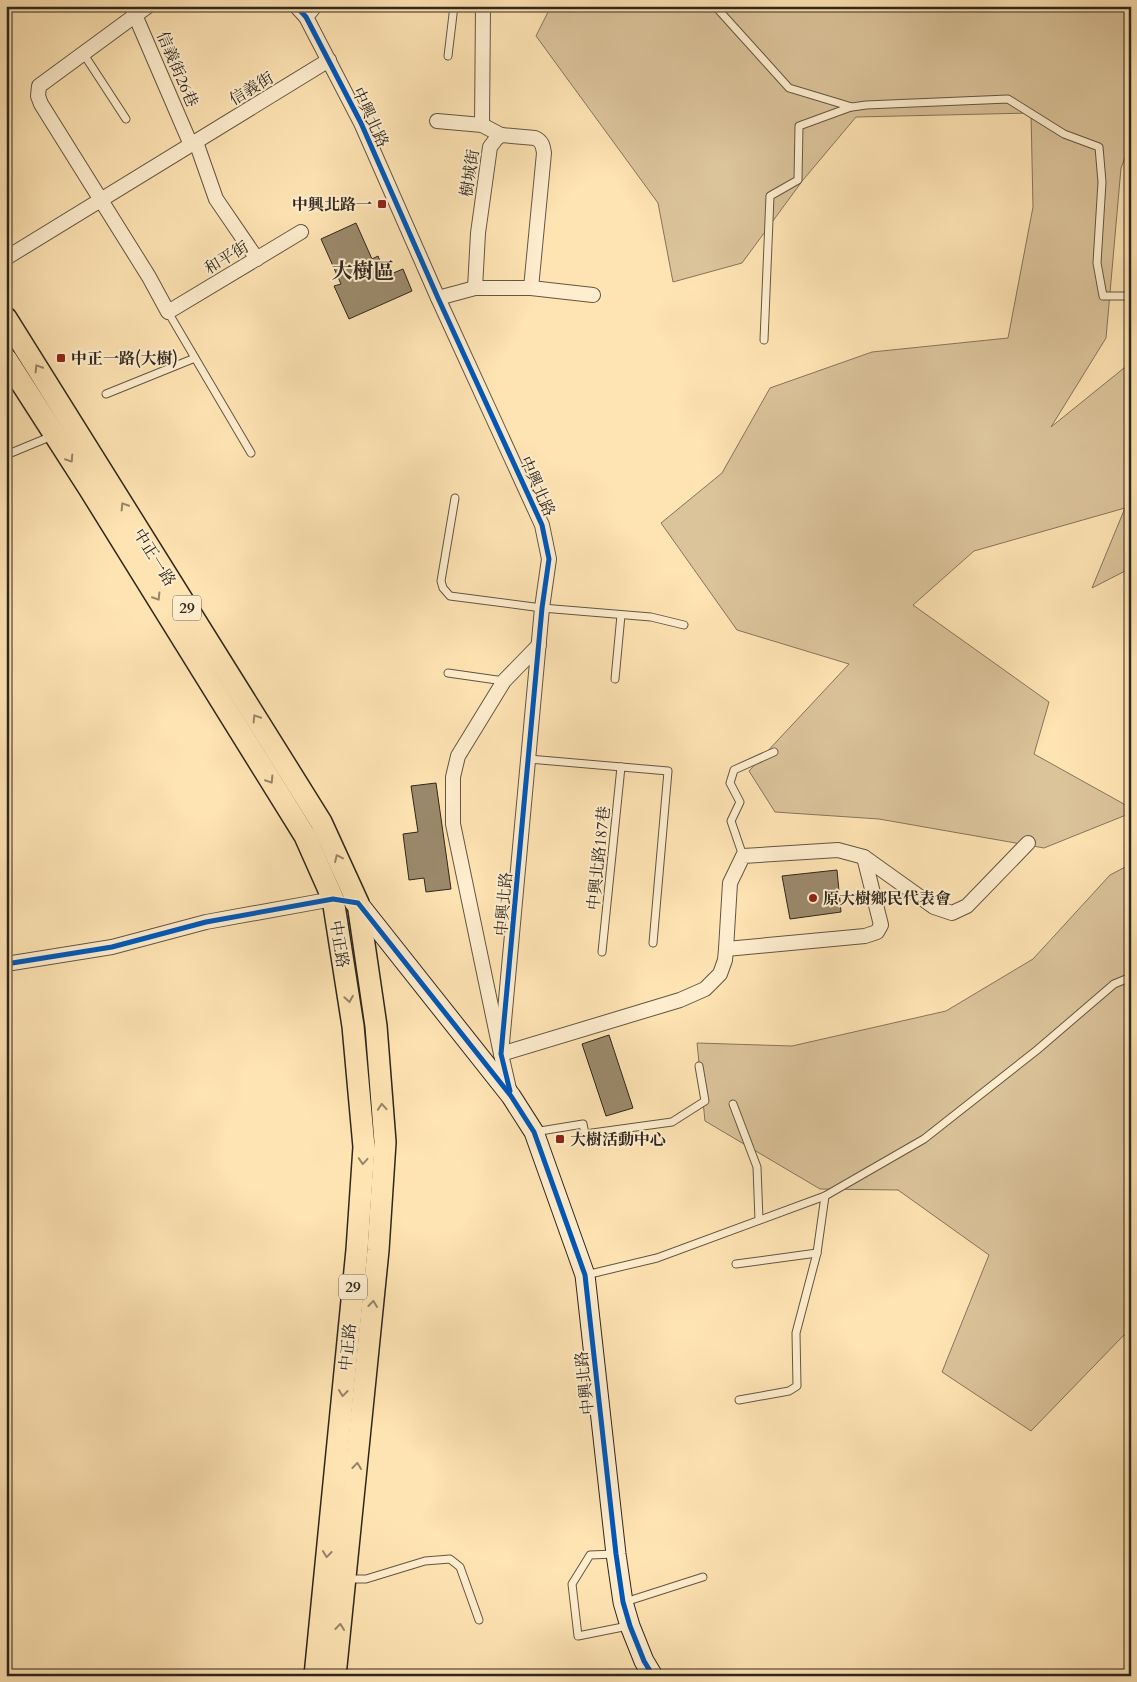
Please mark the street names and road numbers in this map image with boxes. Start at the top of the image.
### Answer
street label: 信義街26巷 [151,28,203,111]
street label: 信義街 [225,67,278,111]
street label: 中興北路 [347,84,394,151]
street label: 樹城街 [455,148,485,199]
street label: 和平街 [200,236,253,280]
street label: 中興北路 [514,453,560,520]
street label: 中正一路 [128,525,180,591]
road number: 29 [173,596,201,620]
street label: 中興北路187巷 [583,805,615,911]
street label: 中興北路 [490,871,518,937]
street label: 中正路 [324,919,354,970]
road number: 29 [339,1274,367,1300]
street label: 中正路 [335,1322,361,1372]
street label: 中興北路 [571,1350,599,1416]

